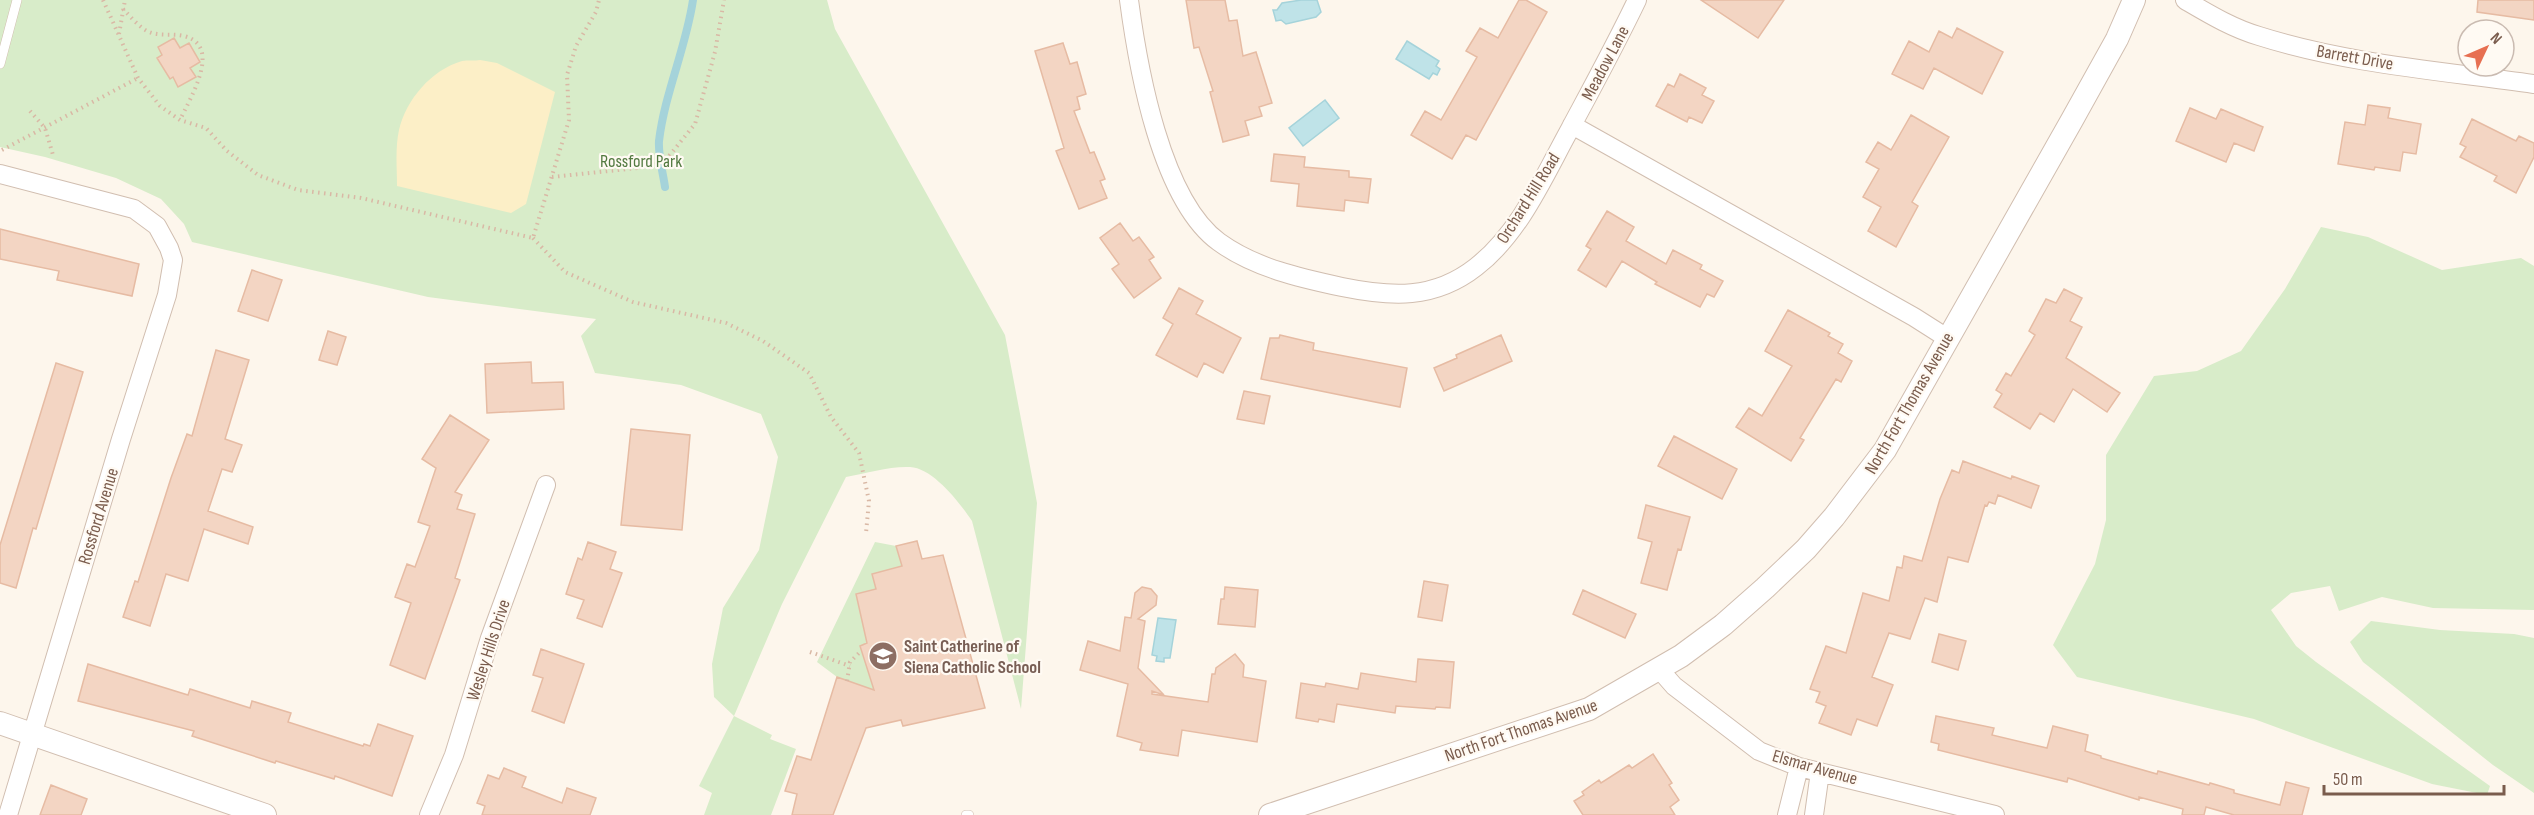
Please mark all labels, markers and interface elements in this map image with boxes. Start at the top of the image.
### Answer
north arrow [2456,18,2516,78]
street label: Meadow Lane [1577,22,1634,104]
text: N [2486,29,2506,48]
street label: Barrett Drive [2315,40,2395,75]
street label: Orchard Hill Road [1492,149,1565,247]
park label: Rossford Park [600,151,682,172]
street label: North Fort Thomas Avenue [1860,329,1959,478]
street label: Rossford Avenue [74,465,123,567]
street label: Wesley Hills Drive [462,597,515,703]
place label: Saint Catherine of Siena Catholic School [904,636,1041,678]
school or university icon: Saint Catherine of Siena Catholic School [867,640,899,672]
street label: North Fort Thomas Avenue [1442,694,1600,766]
street label: Elsmar Avenue [1770,745,1860,790]
scale bar [2324,758,2504,796]
text: 50 m [2333,769,2363,790]

